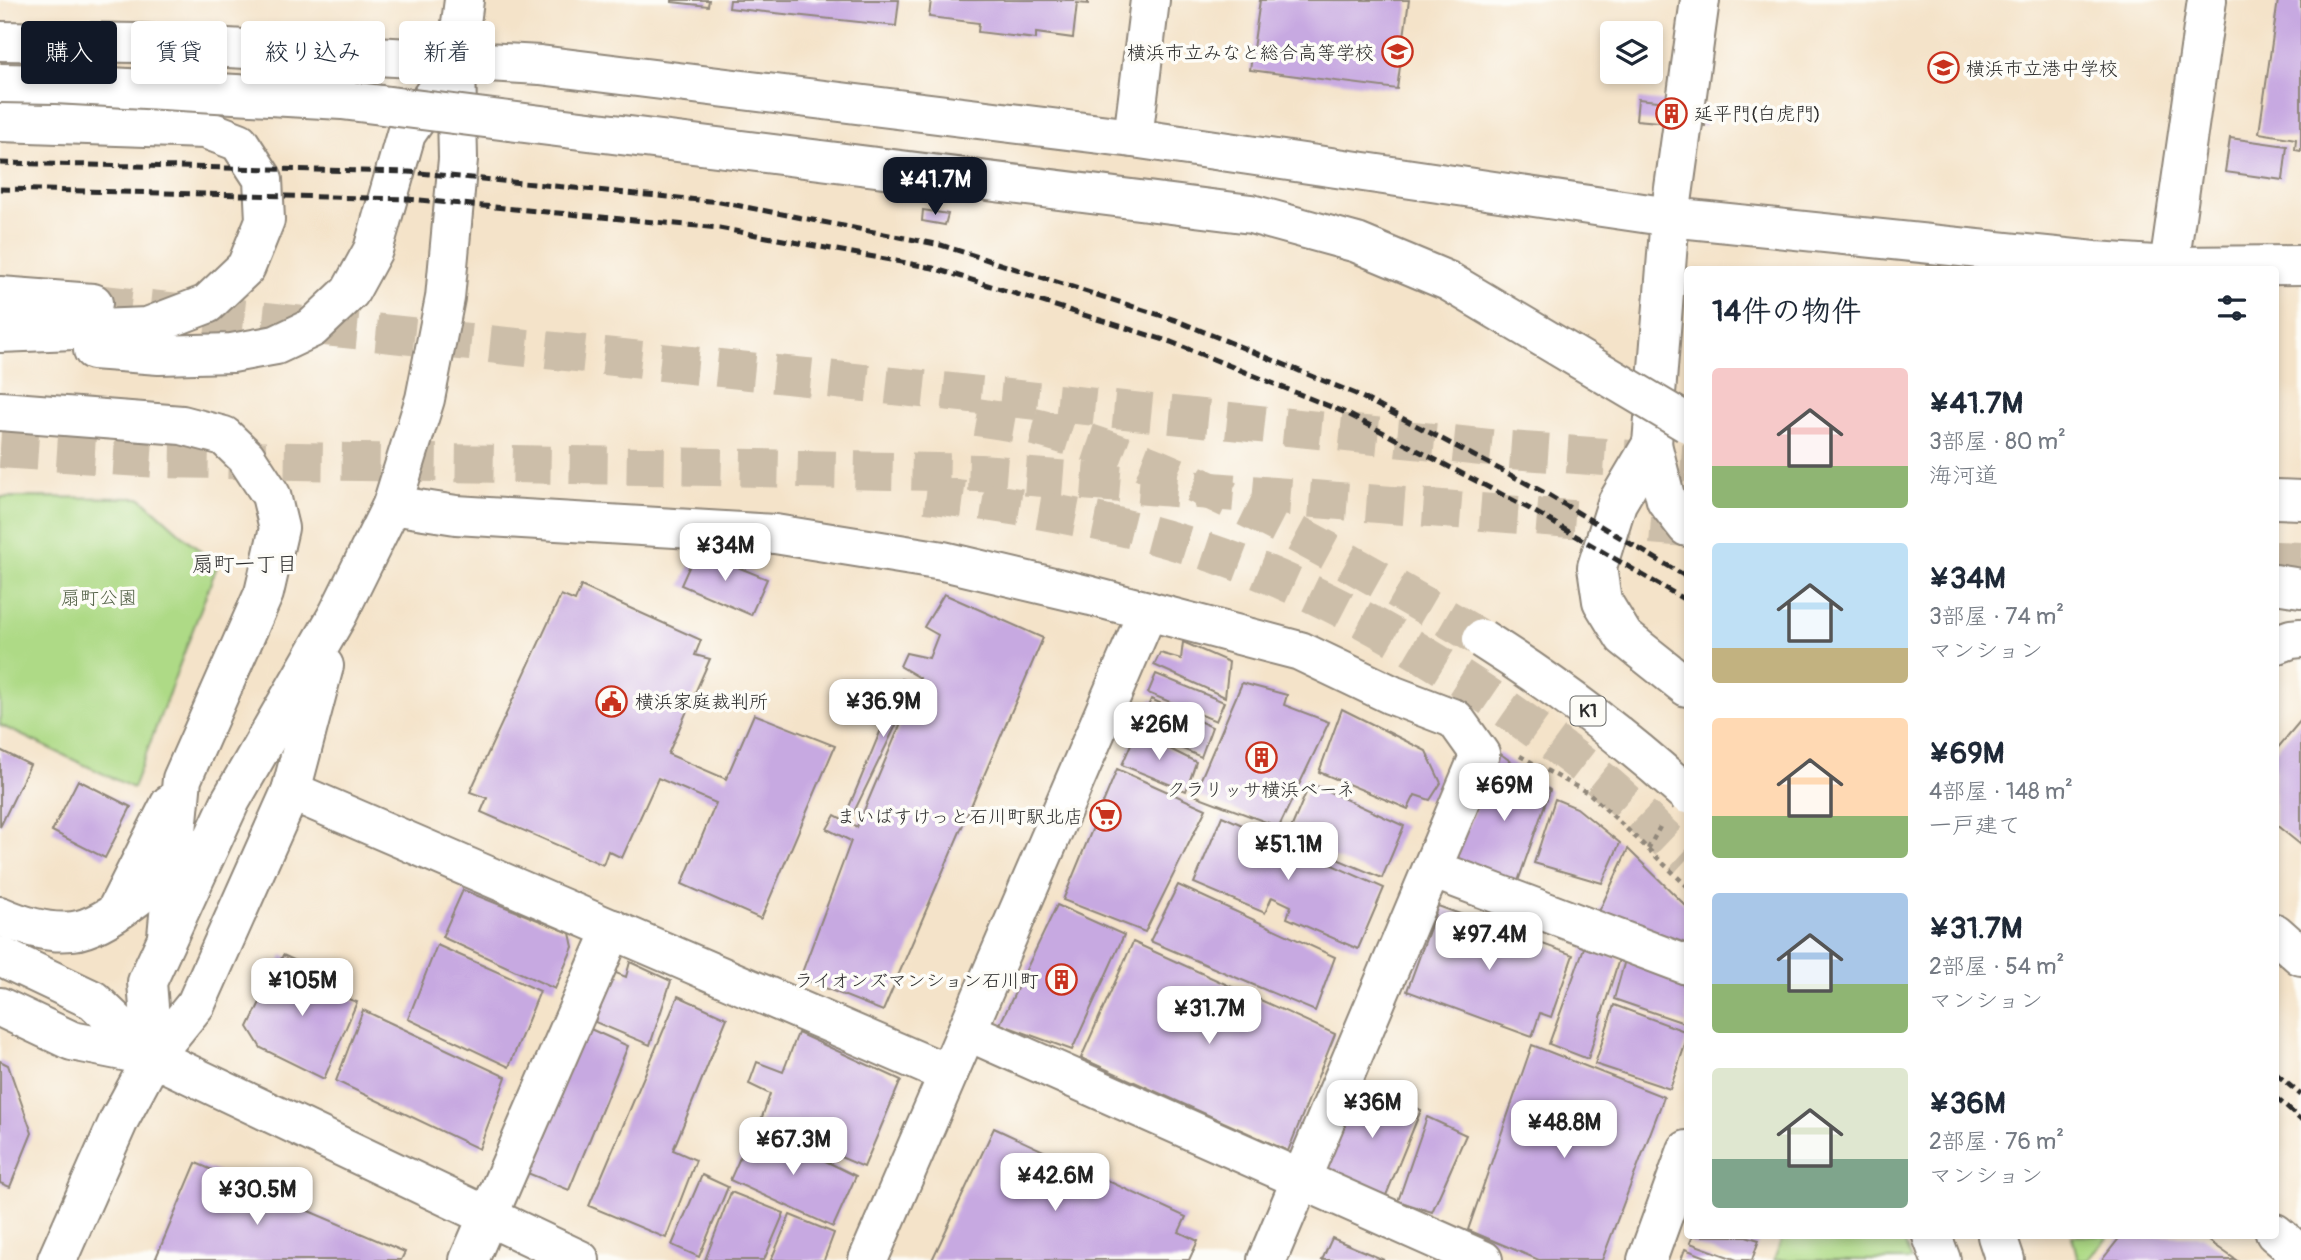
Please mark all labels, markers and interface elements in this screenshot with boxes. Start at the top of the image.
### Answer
chip: 購入 [21,21,117,84]
chip: 賃貸 [131,21,227,84]
chip: 絞り込み [241,21,385,84]
chip: 新着 [399,21,495,84]
map controls [1600,21,1663,84]
button: layers [1600,21,1663,84]
school or university icon: 横浜市立みなと総合高等学校 [1380,35,1414,69]
place label: 横浜市立みなと総合高等学校 [1127,41,1374,65]
school or university icon: 横浜市立港中学校 [1926,51,1960,85]
place label: 横浜市立港中学校 [1966,57,2118,81]
building icon: 延平門(白虎門) [1654,96,1688,130]
place label: 延平門(白虎門) [1694,102,1821,126]
pin: ¥41.7M [878,158,992,217]
text: ¥41.7M [899,165,971,194]
icon: filters [2213,289,2251,327]
text: 14件の物件 [1712,293,1861,330]
text: ¥41.7M [1929,385,2023,422]
icon: home [1768,396,1852,480]
text: 3部屋 · 80 m² [1929,427,2066,456]
text: 海河道 [1929,461,1998,490]
pin: ¥34M [684,524,766,583]
text: ¥34M [696,531,754,560]
district label: 扇町一丁目 [193,551,298,578]
text: ¥34M [1929,560,2006,597]
icon: home [1768,571,1852,655]
park label: 扇町公園 [61,586,137,610]
text: 3部屋 · 74 m² [1929,602,2064,631]
text: マンション [1929,636,2043,665]
pin: ¥36.9M [826,680,940,739]
public building icon: 横浜家庭裁判所 [595,684,629,718]
text: ¥36.9M [845,687,921,716]
place label: 横浜家庭裁判所 [635,690,768,714]
road number: K1 [1570,696,1606,726]
pin: ¥26M [1118,702,1200,762]
text: ¥26M [1130,710,1188,739]
text: ¥69M [1929,735,2004,772]
building icon: クラリッサ横浜ベーネ [1244,741,1278,775]
icon: home [1768,746,1852,830]
pin: ¥69M [1463,764,1545,823]
text: ¥69M [1475,771,1533,800]
text: 4部屋 · 148 m² [1929,777,2073,806]
place label: クラリッサ横浜ベーネ [1166,778,1356,802]
supermarket icon: まいばすけっと石川町駅北店 [1089,799,1123,833]
place label: まいばすけっと石川町駅北店 [836,805,1083,829]
text: 一戸建て [1929,811,2021,840]
pin: ¥51.1M [1231,822,1345,882]
text: ¥51.1M [1254,830,1322,859]
text: ¥31.7M [1929,910,2022,947]
pin: ¥97.4M [1432,912,1546,972]
text: ¥97.4M [1452,920,1526,949]
icon: home [1768,921,1852,1005]
text: 2部屋 · 54 m² [1929,952,2064,981]
pin: ¥105M [253,958,351,1018]
building icon: ライオンズマンション石川町 [1045,963,1079,997]
text: ¥105M [267,966,337,995]
place label: ライオンズマンション石川町 [794,969,1039,993]
pin: ¥31.7M [1152,986,1266,1046]
text: マンション [1929,986,2043,1015]
text: ¥31.7M [1173,994,1245,1023]
pin: ¥36M [1331,1080,1413,1140]
text: ¥36M [1929,1085,2006,1122]
text: ¥36M [1343,1088,1401,1117]
icon: home [1768,1096,1852,1180]
pin: ¥48.8M [1507,1100,1621,1160]
text: ¥48.8M [1527,1108,1601,1137]
pin: ¥67.3M [736,1118,850,1177]
text: ¥67.3M [755,1125,831,1154]
text: 2部屋 · 76 m² [1929,1127,2064,1156]
pin: ¥42.6M [998,1154,1112,1213]
text: ¥42.6M [1016,1161,1094,1190]
text: マンション [1929,1161,2043,1190]
pin: ¥30.5M [200,1168,314,1227]
text: ¥30.5M [218,1175,296,1204]

